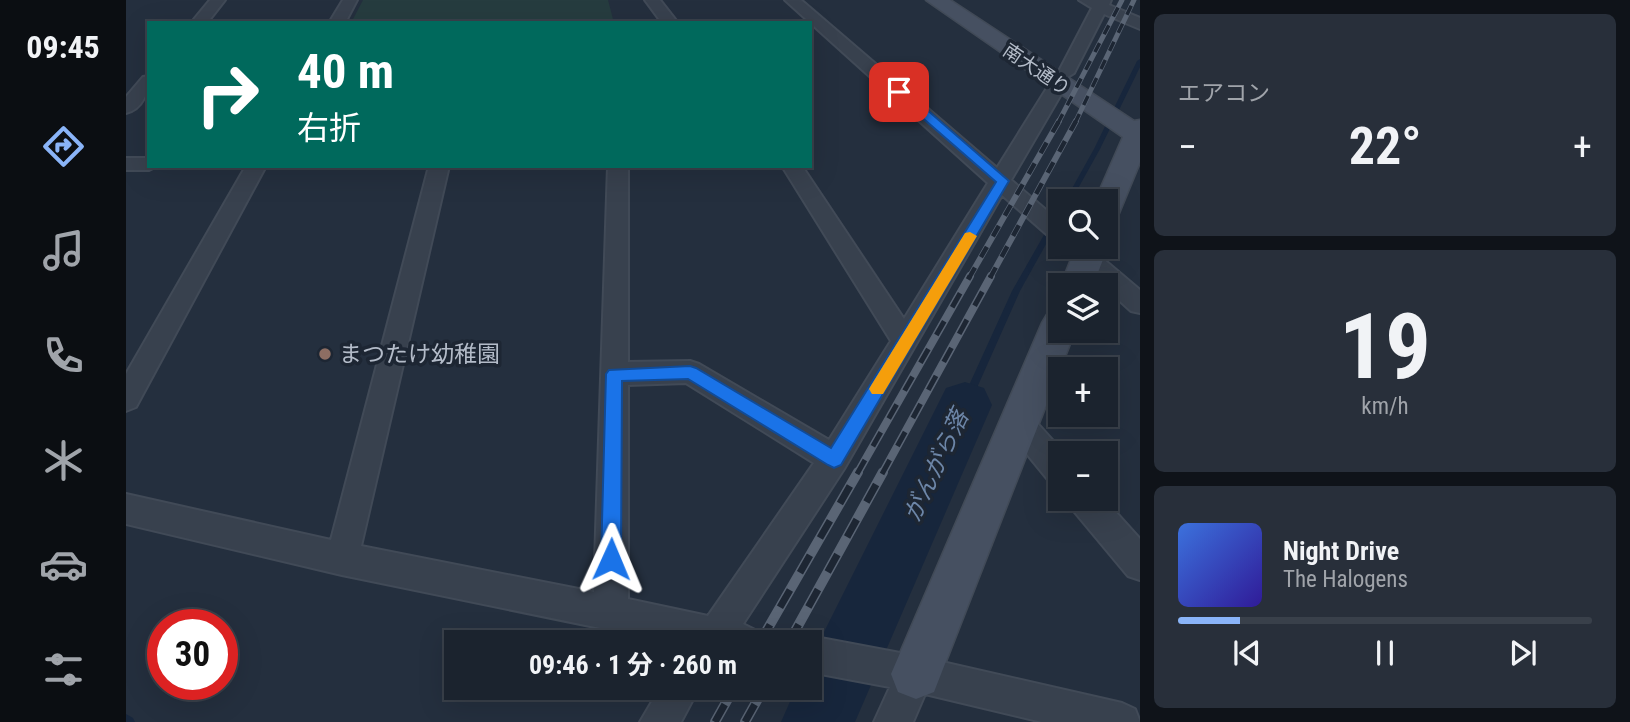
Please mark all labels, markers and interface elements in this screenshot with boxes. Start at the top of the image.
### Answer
text: 09:45 [26,28,100,66]
street label: 南大通り [999,39,1075,100]
text: 40 m [297,43,394,100]
icon: right [182,49,273,140]
pin [869,62,929,122]
icon: arrive [880,73,918,111]
text: エアコン [1178,80,1270,107]
text: 右折 [297,109,361,147]
text: 22° [1349,116,1421,177]
icon: directions [39,122,88,171]
text: − [1178,125,1197,169]
text: + [1573,125,1592,169]
map controls [1048,189,1118,511]
button: search [1048,189,1118,259]
icon: music [39,226,88,275]
button: layers [1048,273,1118,343]
text: 19 [1339,294,1431,400]
icon: phone [39,331,88,380]
place label: まつたけ幼稚園 [339,341,500,368]
marker: まつたけ幼稚園 [317,346,333,362]
button: + [1048,357,1118,427]
text: km/h [1361,393,1409,420]
water label: がんがら落 [898,402,976,526]
icon: climate [39,436,88,485]
button: − [1048,441,1118,511]
position arrow [574,522,648,596]
text: Night Drive [1283,536,1399,566]
icon: car [39,540,88,589]
text: The Halogens [1283,566,1408,593]
speed limit sign: 30 [147,609,238,700]
icon: previous [1228,634,1266,672]
icon: pause [1366,634,1404,672]
icon: next [1504,634,1542,672]
icon: filters [39,645,88,694]
text: 09:46 · 1 分 · 260 m [529,650,737,680]

